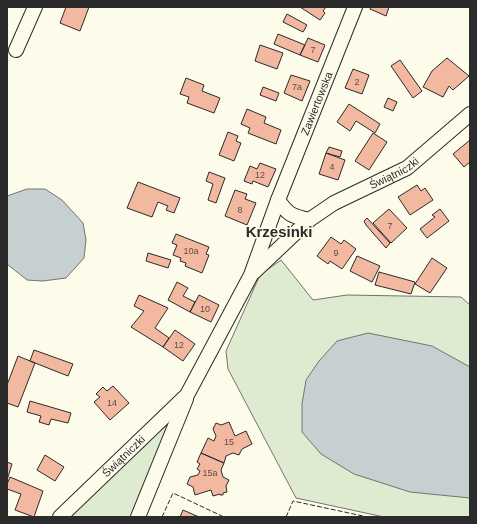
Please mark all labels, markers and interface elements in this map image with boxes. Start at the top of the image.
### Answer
house number: 7 [310,45,316,55]
street label: Zawiertowska [299,69,335,137]
house number: 2 [354,77,360,87]
house number: 7a [292,82,302,92]
street label: Świątniczki [367,155,421,191]
house number: 4 [329,162,335,172]
house number: 12 [255,170,265,180]
house number: 8 [237,205,243,215]
house number: 7 [387,221,393,231]
district label: Krzesinki [246,223,312,240]
house number: 10a [183,246,199,256]
house number: 9 [333,248,339,258]
house number: 10 [200,304,210,314]
house number: 12 [174,340,184,350]
house number: 14 [107,398,117,408]
street label: Świątniczki [100,433,147,479]
house number: 15 [224,437,234,447]
house number: 15a [202,468,218,478]

